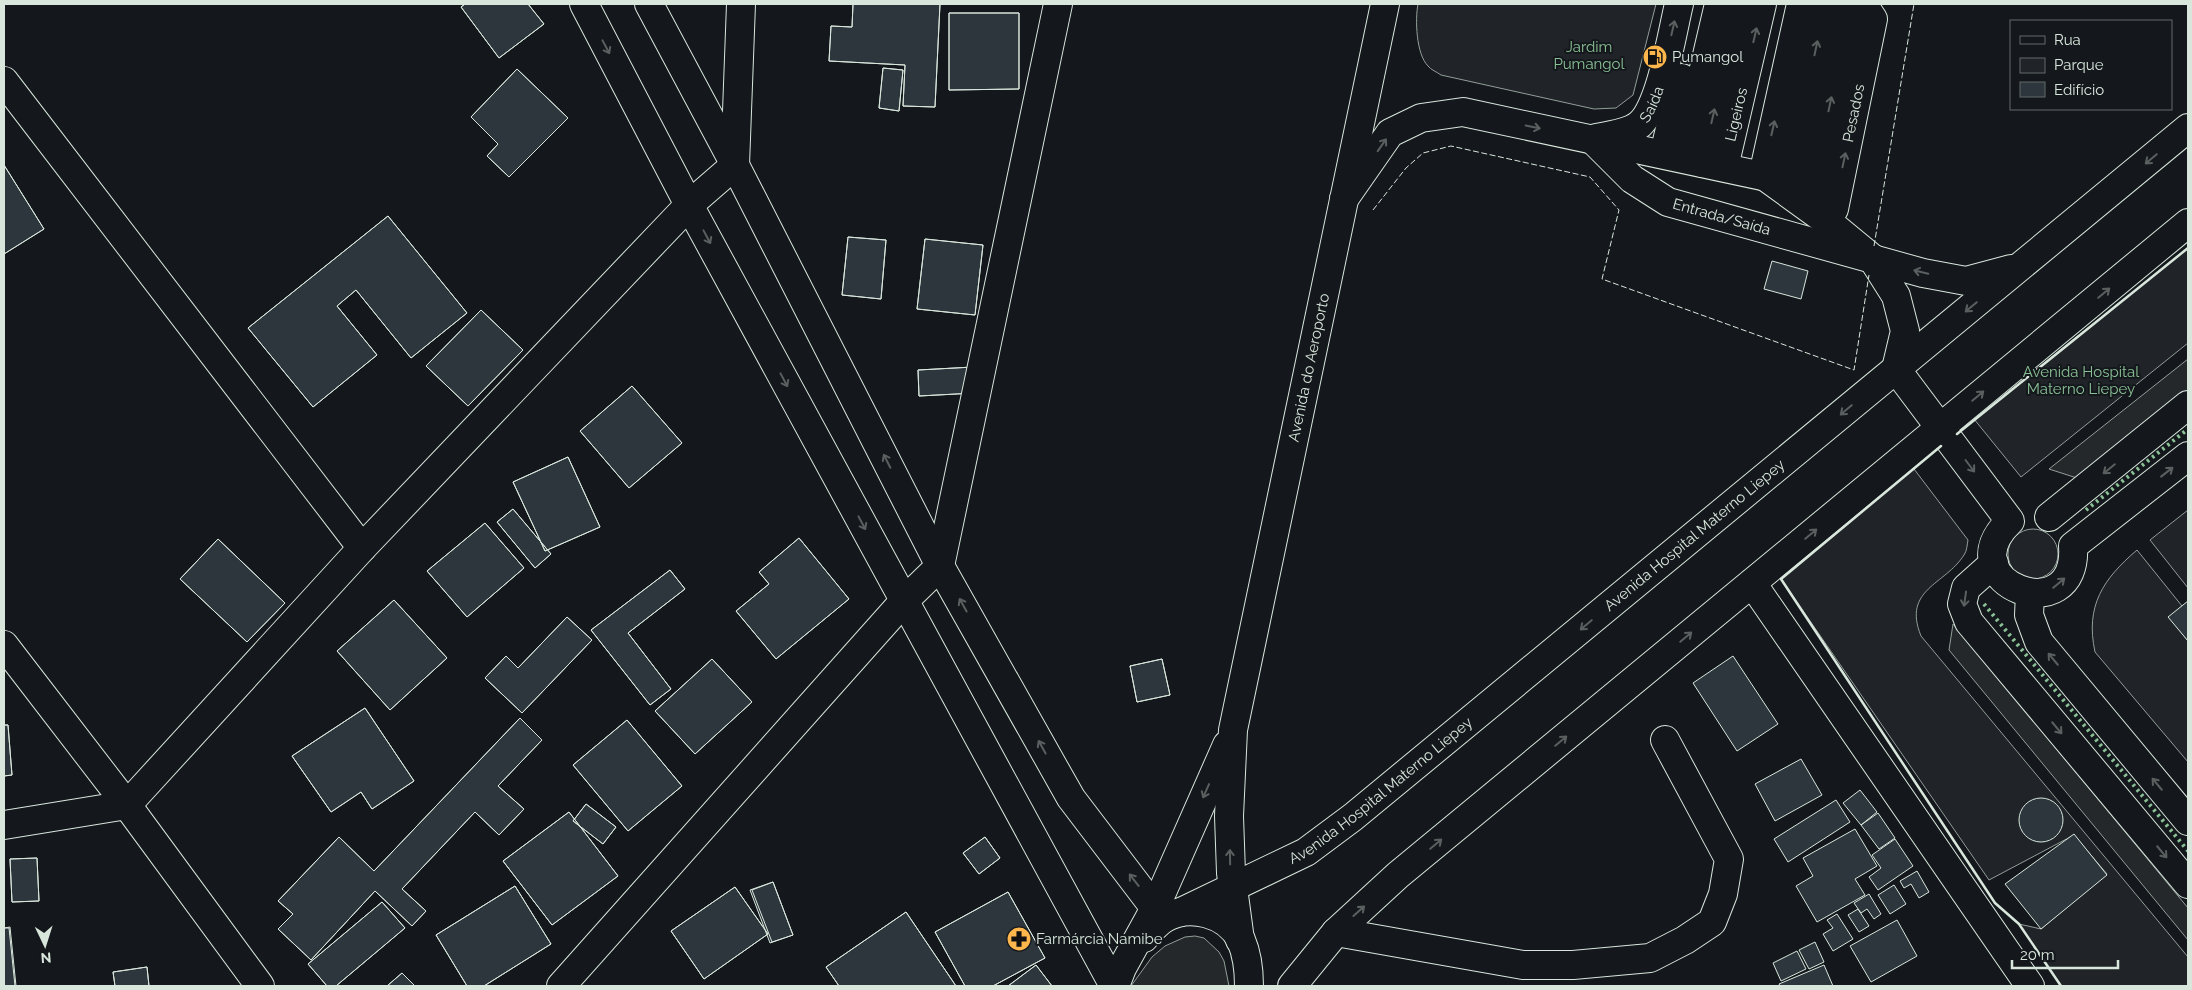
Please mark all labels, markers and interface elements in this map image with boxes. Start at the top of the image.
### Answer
legend [2010,20,2172,110]
one-way arrow [1669,21,1678,37]
one-way arrow [1751,27,1760,43]
text: Rua [2054,31,2081,49]
park label: Jardim Pumangol [1553,38,1626,73]
one-way arrow [602,39,611,54]
one-way arrow [1812,40,1822,56]
fuel station icon: Pumangol [1642,44,1668,70]
place label: Pumangol [1672,48,1744,66]
text: Parque [2054,56,2104,74]
text: Edifício [2054,81,2104,99]
street label: Pesados [1839,82,1868,144]
street label: Saída [1636,84,1668,126]
street label: Ligeiros [1721,86,1751,143]
one-way arrow [1825,96,1835,112]
one-way arrow [1709,108,1718,124]
one-way arrow [1769,120,1779,136]
one-way arrow [1524,122,1540,132]
one-way arrow [1377,138,1387,152]
one-way arrow [1840,153,1849,169]
one-way arrow [2144,153,2157,164]
street label: Entrada/Saída [1671,195,1773,239]
one-way arrow [703,229,712,244]
one-way arrow [1914,267,1930,276]
one-way arrow [2097,287,2110,298]
street label: Avenida do Aeroporto [1285,292,1333,443]
one-way arrow [1965,301,1978,312]
park label: Avenida Hospital Materno Liepey [2023,363,2140,398]
one-way arrow [780,372,789,387]
one-way arrow [1972,391,1985,402]
one-way arrow [1840,405,1853,416]
one-way arrow [882,454,892,469]
street label: Avenida Hospital Materno Liepey [1601,456,1788,615]
one-way arrow [1965,459,1975,473]
one-way arrow [2103,463,2116,474]
one-way arrow [2160,467,2174,477]
one-way arrow [857,515,867,530]
one-way arrow [1805,528,1818,539]
one-way arrow [2052,578,2065,589]
one-way arrow [1959,590,1969,606]
one-way arrow [957,599,967,613]
one-way arrow [1580,619,1593,630]
one-way arrow [1679,632,1692,643]
one-way arrow [2047,653,2058,666]
street label: Avenida Hospital Materno Liepey [1286,713,1476,868]
one-way arrow [2052,721,2063,734]
one-way arrow [1554,735,1567,746]
one-way arrow [1037,740,1046,755]
one-way arrow [2151,777,2163,790]
one-way arrow [1201,783,1211,798]
one-way arrow [1429,839,1442,850]
one-way arrow [2156,846,2167,859]
one-way arrow [1225,849,1235,866]
one-way arrow [1129,873,1139,887]
one-way arrow [1353,905,1365,917]
north arrow [20,920,70,970]
pharmacy icon: Farmárcia Namibe [1006,926,1032,952]
place label: Farmárcia Namibe [1036,930,1163,948]
scale bar [2012,938,2118,970]
text: 20 m [2020,946,2055,964]
text: N [40,950,52,966]

